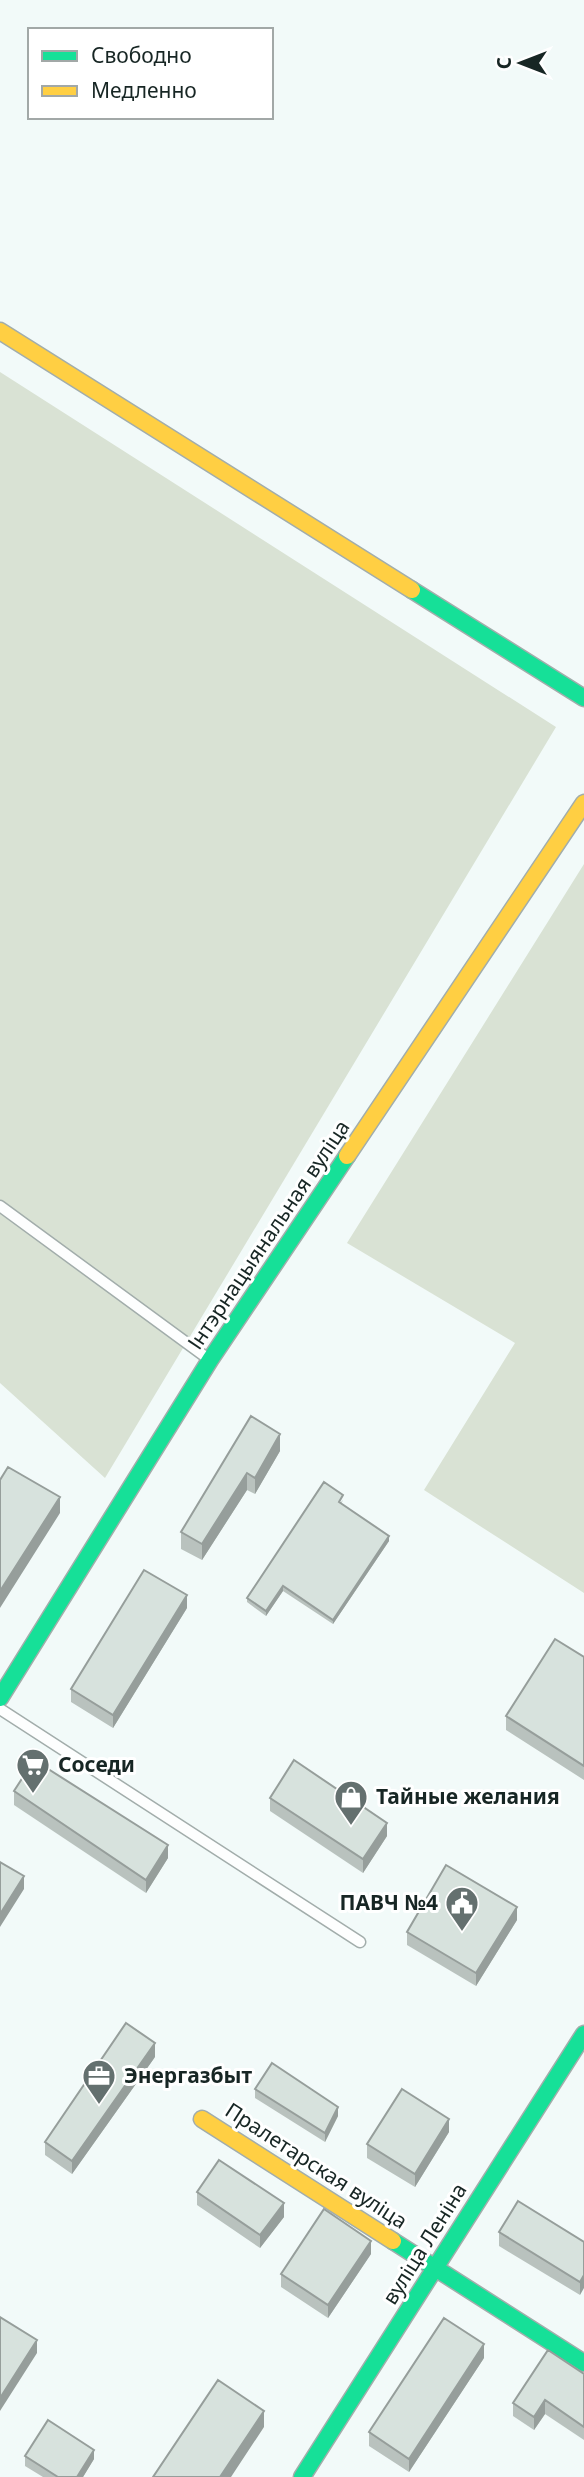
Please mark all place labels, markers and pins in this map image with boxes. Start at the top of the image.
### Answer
supermarket icon: Соседи [14,1746,52,1795]
place label: Соседи [58,1750,135,1778]
shop icon: Тайные желания [332,1778,370,1827]
place label: Тайные желания [376,1782,560,1810]
public building icon: ПАВЧ №4 [443,1884,481,1933]
place label: ПАВЧ №4 [339,1888,438,1916]
office icon: Энергазбыт [80,2057,118,2106]
place label: Энергазбыт [124,2061,252,2089]

